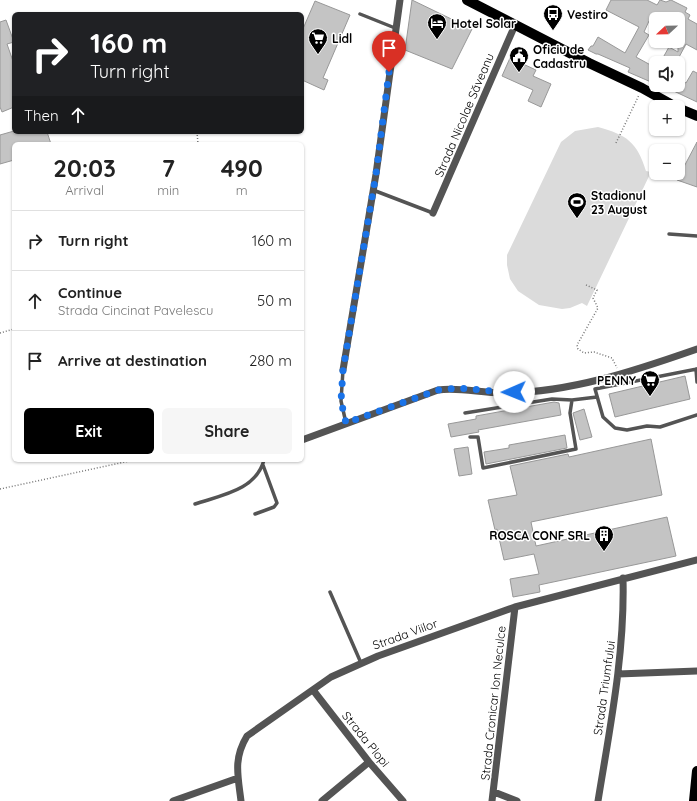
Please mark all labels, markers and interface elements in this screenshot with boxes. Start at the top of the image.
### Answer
bus stop icon: Vestiro [542,3,564,31]
place label: Vestiro [567,7,608,22]
hotel icon: Hotel Solar [426,12,448,40]
north arrow [649,12,685,48]
map controls [649,12,685,180]
place label: Hotel Solar [451,16,516,31]
text: 160 m [90,25,167,60]
supermarket icon: Lidl [307,27,329,55]
icon: right [24,28,76,80]
place label: Lidl [332,31,352,46]
pin [372,31,406,72]
icon: arrive [378,37,400,59]
place label: Oficiu de Cadastru [533,42,586,71]
public building icon: Oficiu de Cadastru [508,45,530,73]
street label: Strada Nicolae Săveanu [431,51,497,179]
button: sound [649,56,685,92]
text: Turn right [90,60,170,83]
button: + [649,100,685,136]
icon: ahead [67,104,89,126]
text: Then [24,106,59,125]
button: − [649,144,685,180]
text: 20:03 [53,153,116,183]
text: 7 [162,153,175,183]
text: 490 [221,153,263,183]
text: Arrival [65,182,104,198]
text: min [157,182,179,198]
text: m [236,182,248,198]
place label: Stadionul 23 August [591,188,647,217]
sports icon: Stadionul 23 August [566,191,588,219]
icon: right [24,230,46,252]
text: Turn right [58,231,129,250]
text: 160 m [252,231,292,250]
text: Continue [58,283,122,302]
icon: ahead [24,290,46,312]
text: 50 m [257,291,292,310]
text: Strada Cincinat Pavelescu [58,302,213,318]
icon: arrive [24,350,46,372]
text: Arrive at destination [58,351,207,370]
text: 280 m [249,351,292,370]
supermarket icon: PENNY [639,369,661,397]
position arrow [493,371,535,413]
place label: PENNY [597,373,636,388]
button: Exit [24,408,154,454]
button: Share [162,408,292,454]
building icon: ROSCA CONF SRL [593,524,615,552]
place label: ROSCA CONF SRL [489,528,590,543]
street label: Strada Viilor [370,615,440,653]
street label: Strada Cronicar Ion Neculce [477,625,509,781]
street label: Strada Triumfului [590,640,618,736]
street label: Strada Plopi [339,708,393,770]

